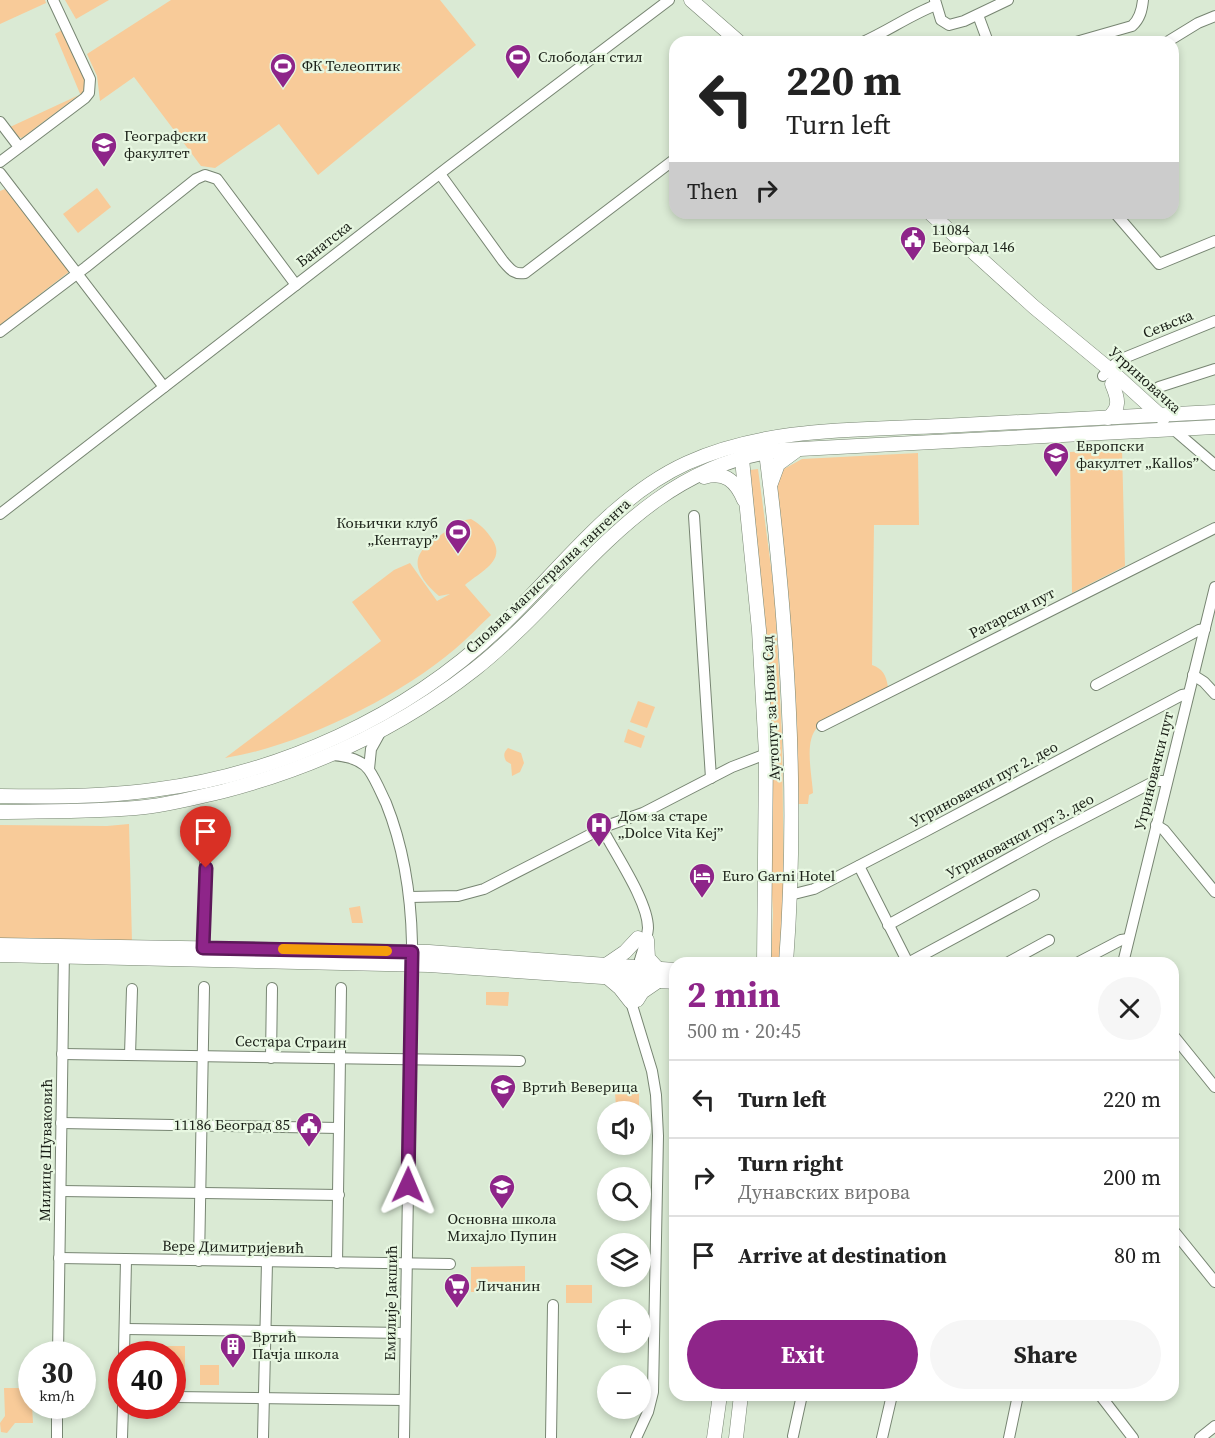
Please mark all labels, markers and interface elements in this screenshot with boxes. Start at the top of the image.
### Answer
sports icon: Слободан стил [503,42,533,80]
place label: Слободан стил [538,46,643,67]
sports icon: ФК Телеоптик [268,51,298,89]
text: 220 m [786,51,901,109]
place label: ФК Телеоптик [302,55,401,76]
icon: left [687,60,765,138]
text: Turn left [786,106,890,143]
place label: Географски факултет [124,125,207,163]
school or university icon: Географски факултет [89,130,119,168]
icon: right [750,174,783,207]
text: Then [687,176,738,206]
street label: Банатска [292,215,356,272]
place label: 11084 Београд 146 [932,219,1015,257]
public building icon: 11084 Београд 146 [898,224,928,262]
street label: Сењска [1140,304,1196,343]
street label: Угриновачка [1105,341,1186,418]
place label: Европски факултет „Kallos” [1076,435,1199,473]
school or university icon: Европски факултет „Kallos” [1041,440,1071,478]
street label: Спољна магистрална тангента [461,493,635,658]
place label: Коњички клуб „Кентаур” [336,512,438,550]
sports icon: Коњички клуб „Кентаур” [443,517,473,555]
street label: Ратарски пут [965,582,1058,643]
street label: Аутопут за Нови Сад [756,635,785,781]
street label: Угриновачки пут [1129,709,1178,832]
street label: Угриновачки пут 2. део [906,736,1061,831]
street label: Угриновачки пут 3. део [942,788,1097,883]
place label: Дом за старе „Dolce Vita Kej” [618,805,723,843]
pin [180,806,231,868]
hospital icon: Дом за старе „Dolce Vita Kej” [584,810,614,848]
icon: arrive [189,815,222,848]
hotel icon: Euro Garni Hotel [687,861,717,899]
place label: Euro Garni Hotel [722,865,836,886]
text: 2 min [687,970,780,1019]
button: close [1098,977,1161,1040]
text: 500 m · 20:45 [687,1017,801,1045]
street label: Сестара Страин [235,1030,347,1053]
school or university icon: Вртић Веверица [488,1072,518,1110]
place label: Вртић Веверица [522,1076,638,1097]
street label: Милице Шуваковић [34,1078,57,1222]
icon: left [687,1083,720,1116]
text: Turn left [738,1084,826,1114]
text: 220 m [1103,1084,1161,1114]
map controls [597,1101,651,1419]
button: sound [597,1101,651,1155]
public building icon: 11186 Београд 85 [294,1110,324,1148]
place label: 11186 Београд 85 [174,1114,290,1135]
text: Turn right [738,1148,843,1178]
position arrow [376,1153,440,1217]
icon: right [687,1161,720,1194]
text: 200 m [1103,1162,1161,1192]
button: search [597,1167,651,1221]
school or university icon: Основна школа Михајло Пупин [487,1172,517,1210]
text: Дунавских вирова [738,1178,910,1206]
place label: Основна школа Михајло Пупин [447,1208,557,1246]
button: layers [597,1233,651,1287]
street label: Вере Димитријевић [162,1235,304,1258]
icon: arrive [687,1239,720,1272]
text: Arrive at destination [738,1240,947,1270]
text: 80 m [1114,1240,1161,1270]
street label: Емилије Јакшић [379,1245,402,1361]
supermarket icon: Личанин [442,1271,472,1309]
place label: Личанин [476,1275,541,1296]
button: + [597,1299,651,1353]
button: Exit [687,1320,918,1389]
button: Share [930,1320,1161,1389]
place label: Вртић Пачја школа [252,1326,339,1364]
building icon: Вртић Пачја школа [218,1331,248,1369]
speed limit sign: 40 [108,1341,186,1419]
text: 30 [41,1352,73,1393]
button: − [597,1365,651,1419]
text: km/h [39,1385,75,1406]

